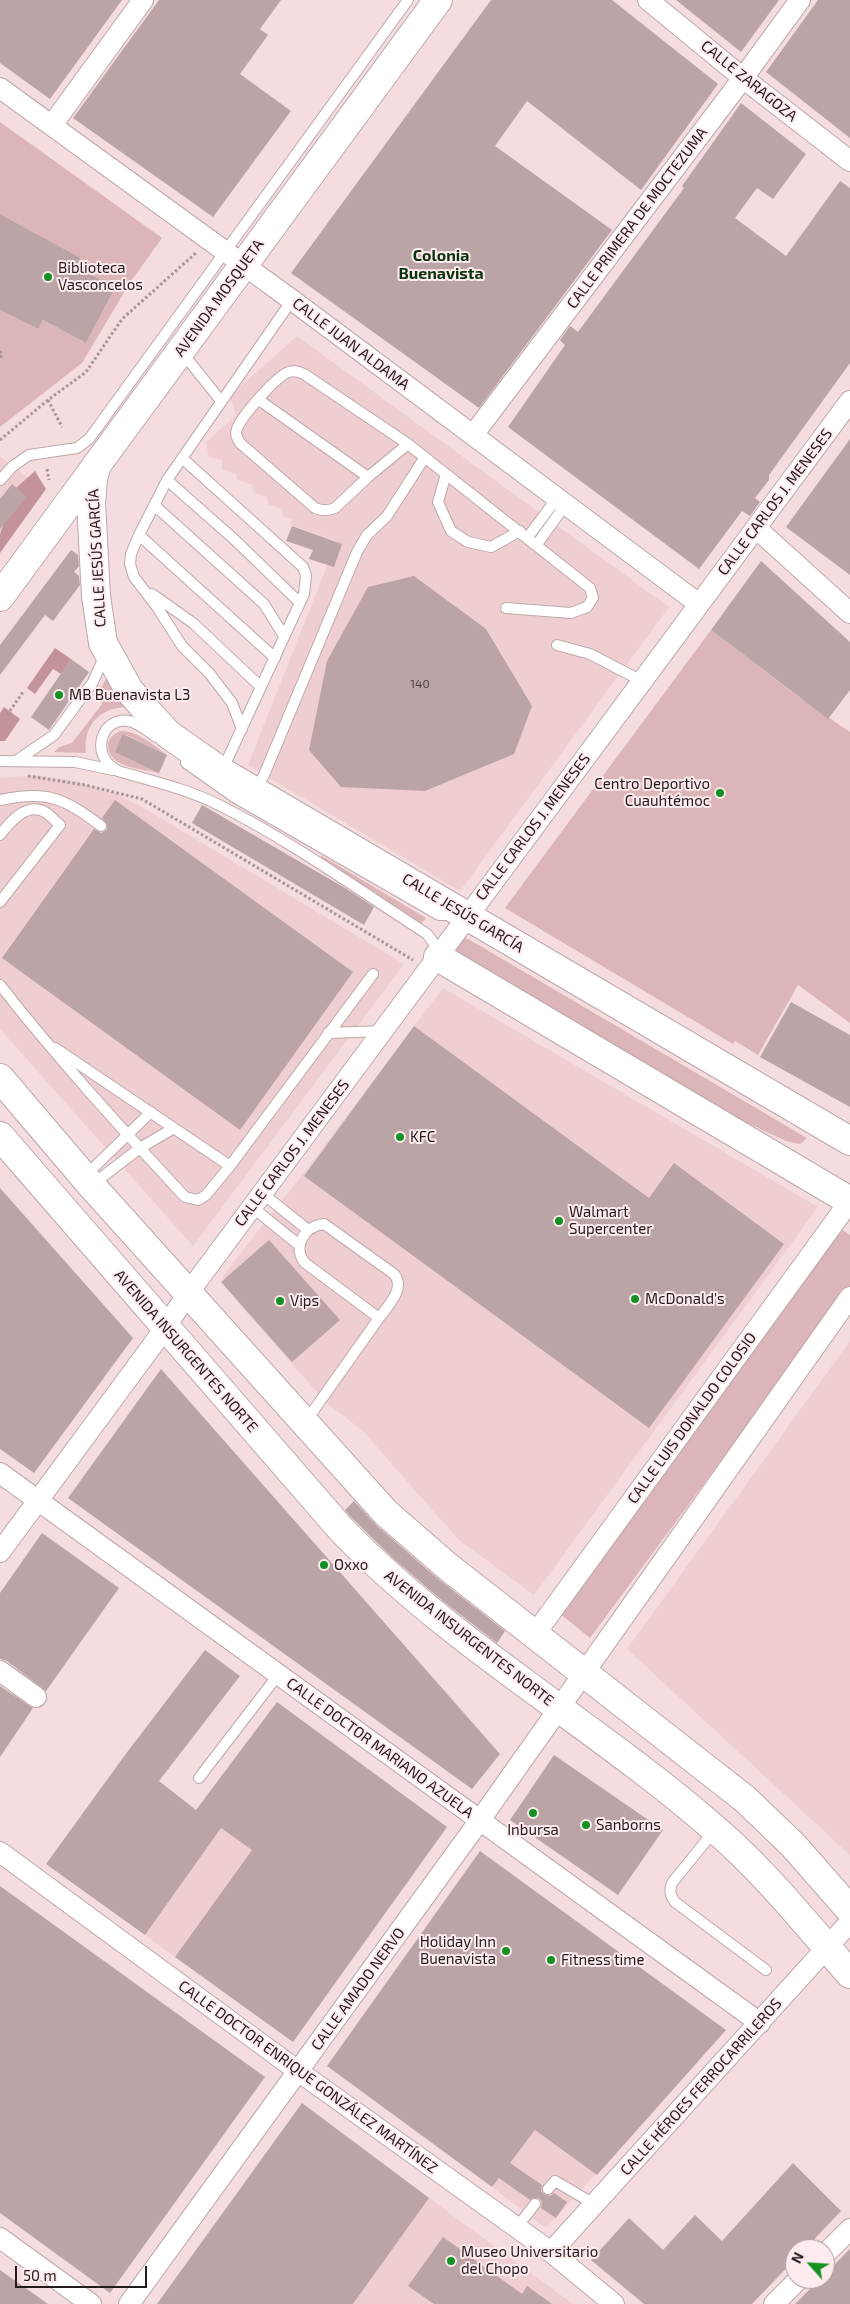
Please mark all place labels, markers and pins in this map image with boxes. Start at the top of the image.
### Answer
place label: Biblioteca Vasconcelos [58,259,143,294]
marker: Biblioteca Vasconcelos [42,271,54,283]
place label: MB Buenavista L3 [69,686,190,704]
marker: MB Buenavista L3 [53,689,65,701]
place label: Centro Deportivo Cuauhtémoc [594,775,710,810]
marker: Centro Deportivo Cuauhtémoc [714,787,726,799]
place label: KFC [410,1128,435,1146]
marker: KFC [394,1131,406,1143]
place label: Walmart Supercenter [569,1203,652,1238]
marker: Walmart Supercenter [553,1215,565,1227]
place label: McDonald's [645,1290,725,1308]
place label: Vips [290,1292,319,1310]
marker: McDonald's [629,1293,641,1305]
marker: Vips [274,1295,286,1307]
place label: Oxxo [334,1556,368,1574]
marker: Oxxo [318,1559,330,1571]
marker: Inbursa [527,1807,539,1819]
place label: Sanborns [596,1816,661,1834]
marker: Sanborns [580,1819,592,1831]
place label: Inbursa [507,1821,559,1839]
place label: Holiday Inn Buenavista [420,1933,496,1968]
marker: Holiday Inn Buenavista [500,1945,512,1957]
place label: Fitness time [561,1951,645,1969]
marker: Fitness time [545,1954,557,1966]
place label: Museo Universitario del Chopo [461,2243,598,2278]
marker: Museo Universitario del Chopo [445,2255,457,2267]

